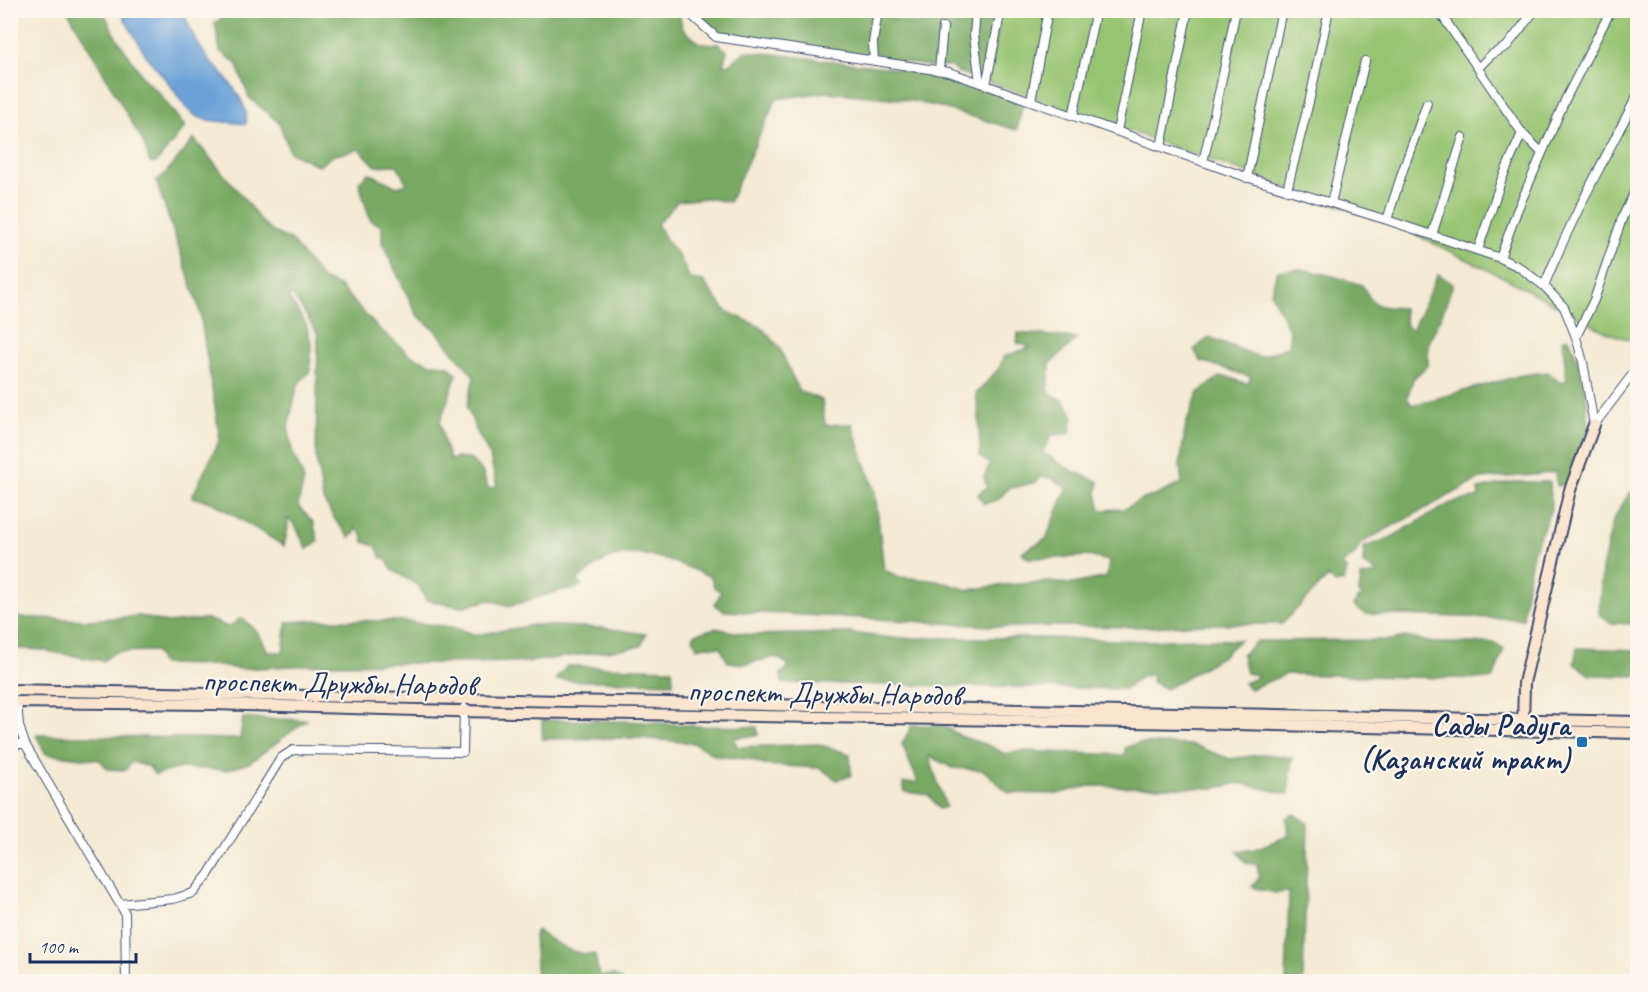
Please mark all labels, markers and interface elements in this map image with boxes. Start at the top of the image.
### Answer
street label: проспект Дружбы Народов [202,662,482,704]
street label: проспект Дружбы Народов [687,672,967,714]
place label: Сады Радуга (Казанский тракт) [1360,706,1573,779]
marker: Сады Радуга (Казанский тракт) [1575,735,1589,749]
scale bar [30,926,136,964]
text: 100 m [39,936,80,958]

